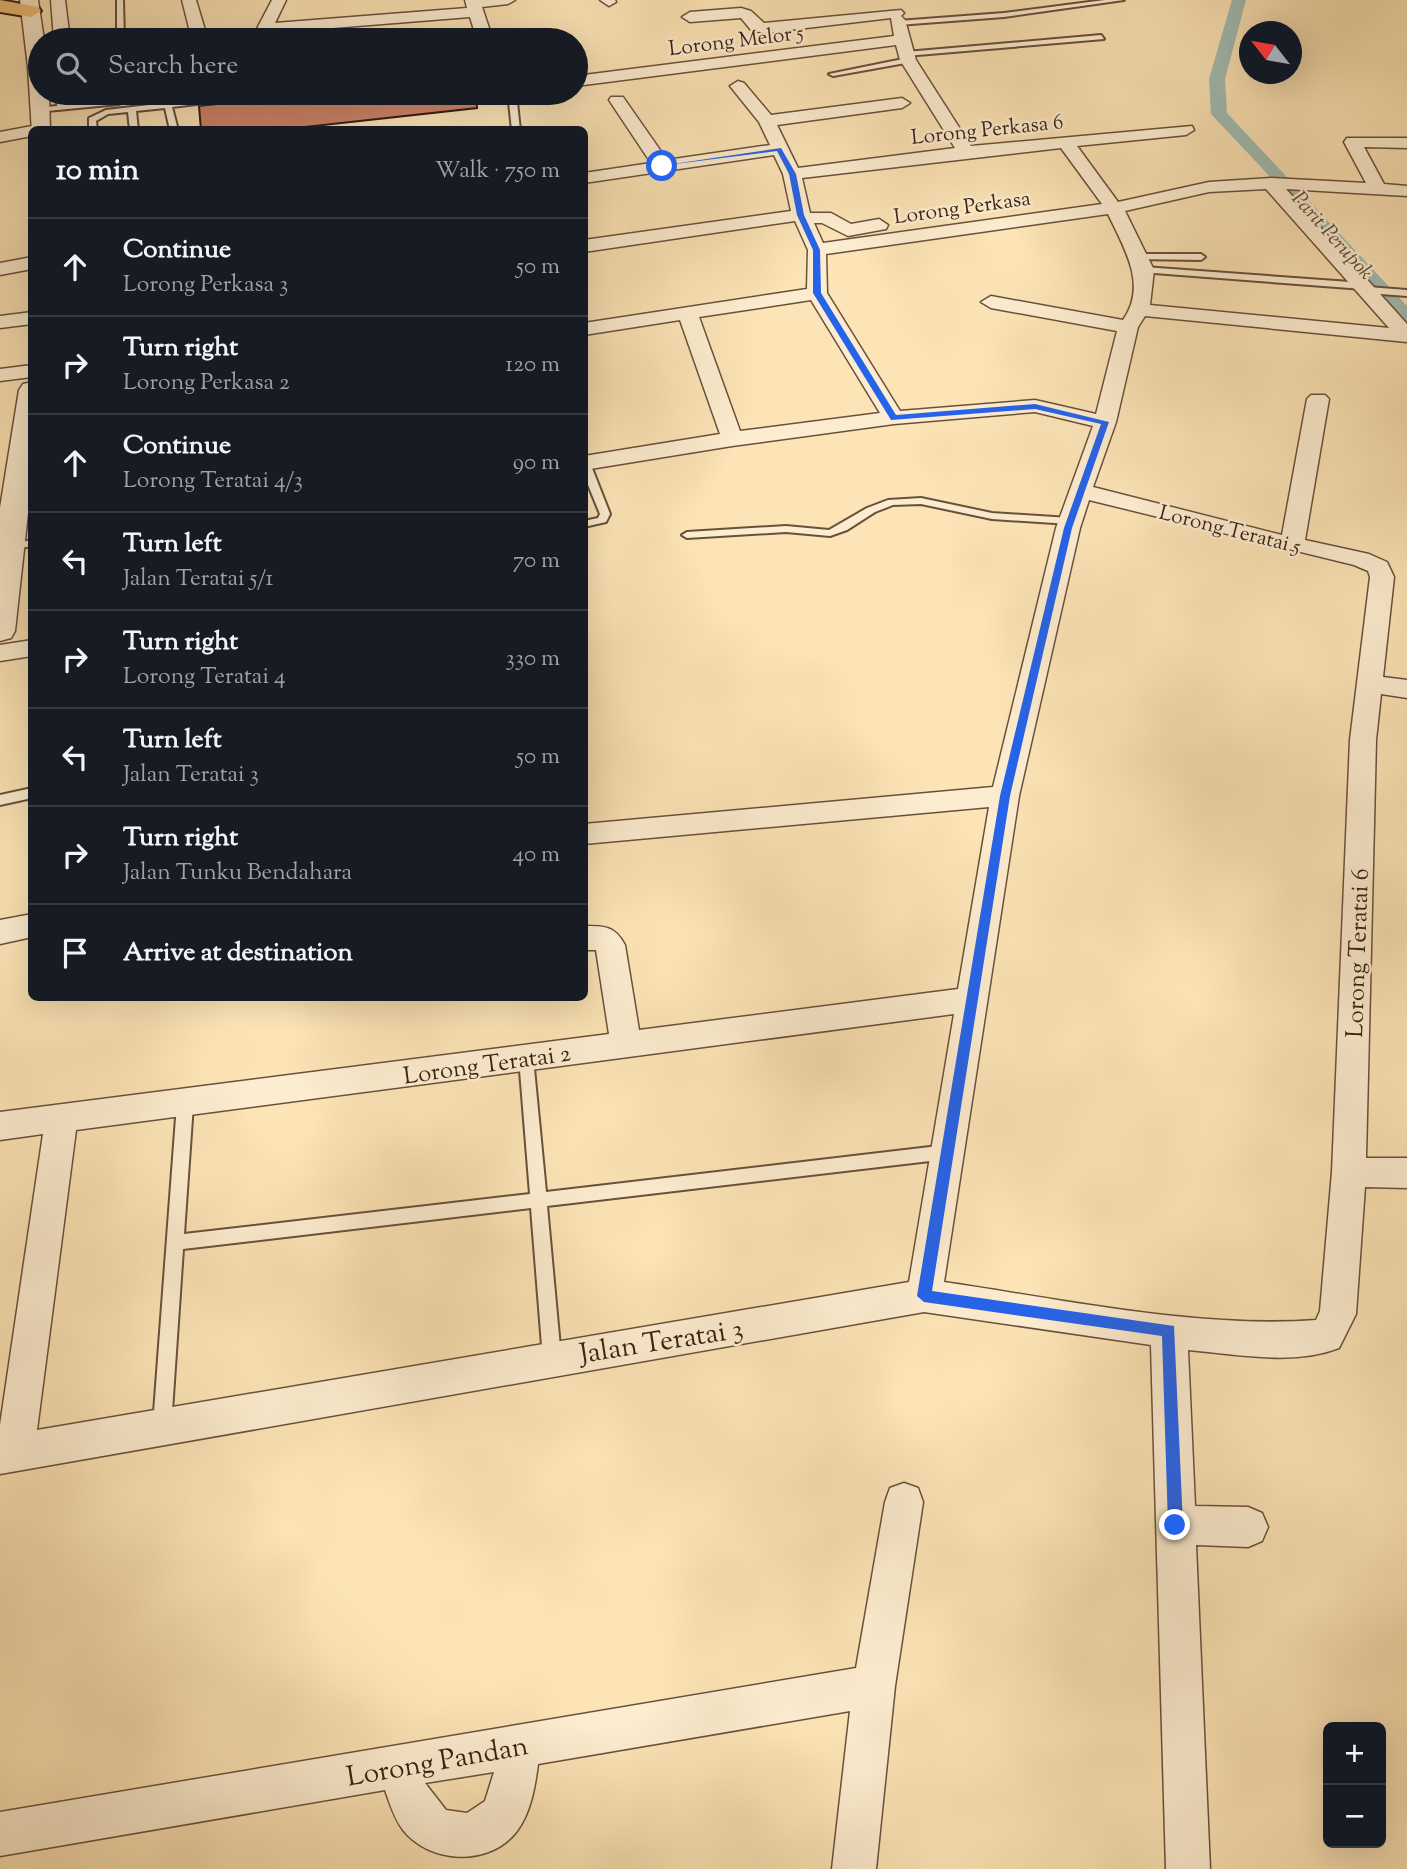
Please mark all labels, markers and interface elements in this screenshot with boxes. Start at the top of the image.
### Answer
street label: Lorong Melor 5 [667,19,805,65]
north arrow [1239,21,1302,84]
search box [28,28,588,105]
icon: search [52,48,90,86]
text: Search here [108,48,238,85]
street label: Lorong Perkasa 6 [910,108,1065,154]
text: 10 min [56,150,139,193]
route start [646,150,677,181]
text: Walk · 750 m [435,155,560,188]
street label: Lorong Perkasa [892,184,1033,233]
water label: Parit Perupok [1284,185,1380,288]
text: Continue [123,232,231,269]
icon: ahead [56,248,94,286]
text: 50 m [516,251,560,284]
text: Lorong Perkasa 3 [123,269,288,302]
text: Turn right [123,330,238,367]
icon: right [56,346,94,384]
text: 120 m [505,349,560,382]
text: Lorong Perkasa 2 [123,367,290,400]
text: Continue [123,428,231,465]
icon: ahead [56,444,94,482]
text: 90 m [513,447,560,480]
text: Lorong Teratai 4/3 [123,465,303,498]
street label: Lorong Teratai 5 [1156,499,1303,563]
text: Turn left [123,526,222,563]
icon: left [56,542,94,580]
text: 70 m [513,545,560,578]
text: Jalan Teratai 5/1 [123,563,273,596]
text: Turn right [123,624,238,661]
icon: right [56,640,94,678]
text: 330 m [506,643,560,676]
text: Lorong Teratai 4 [123,661,286,694]
text: Turn left [123,722,222,759]
icon: left [56,738,94,776]
text: 50 m [516,741,560,774]
text: Jalan Teratai 3 [123,759,259,792]
text: Turn right [123,820,238,857]
icon: right [56,836,94,874]
text: 40 m [513,839,560,872]
text: Jalan Tunku Bendahara [123,857,352,890]
street label: Lorong Teratai 6 [1339,868,1379,1038]
icon: arrive [56,934,94,972]
text: Arrive at destination [123,935,353,972]
street label: Lorong Teratai 2 [401,1037,573,1095]
street label: Jalan Teratai 3 [575,1310,746,1376]
route end [1159,1509,1190,1540]
map controls [1323,1722,1386,1848]
button: + [1323,1722,1386,1785]
street label: Lorong Pandan [344,1727,531,1799]
button: − [1323,1785,1386,1848]

